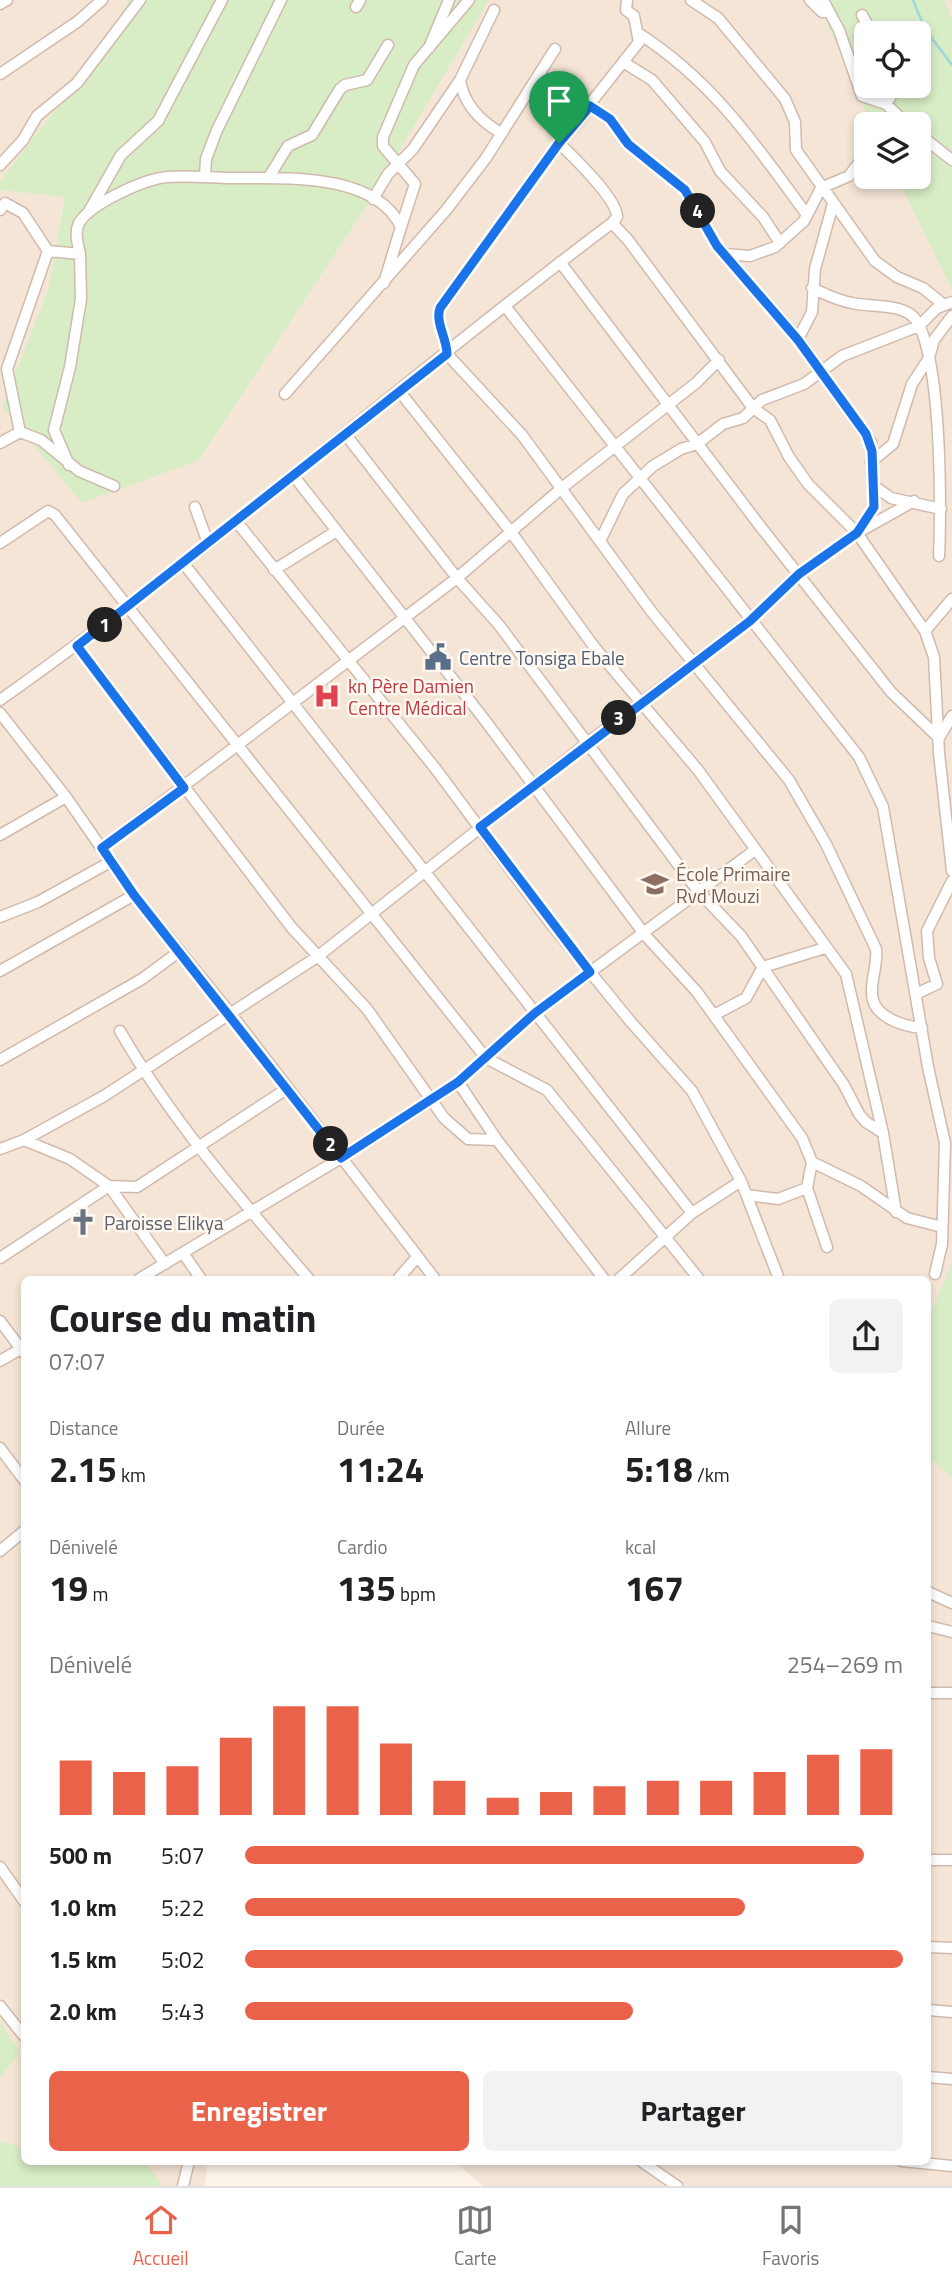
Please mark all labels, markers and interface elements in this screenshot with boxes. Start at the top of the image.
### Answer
map controls [854,21,931,189]
button: locate [854,21,931,98]
pin [529,71,589,143]
icon: arrive [540,82,578,120]
button: layers [854,112,931,189]
pin: 4 [680,194,716,228]
text: 4 [692,196,703,225]
pin: 1 [88,608,122,642]
text: 1 [99,610,110,639]
public building icon: Centre Tonsiga Ebale [423,642,453,672]
place label: Centre Tonsiga Ebale [459,643,625,672]
place label: kn Père Damien Centre Médical [348,671,474,722]
hospital icon: kn Père Damien Centre Médical [312,681,342,711]
pin: 3 [602,700,636,736]
text: 3 [613,703,624,732]
place label: École Primaire Rvd Mouzi [676,859,790,910]
school or university icon: École Primaire Rvd Mouzi [640,869,670,899]
pin: 2 [314,1126,348,1162]
text: 2 [325,1129,336,1158]
church icon: Paroisse Elikya [68,1207,98,1237]
place label: Paroisse Elikya [104,1208,224,1237]
text: Course du matin [49,1289,317,1347]
button: share [829,1299,903,1373]
text: 07:07 [49,1344,106,1379]
text: Distance [49,1413,118,1442]
text: Durée [337,1413,385,1442]
text: Allure [625,1413,671,1442]
text: 2.15 [49,1442,117,1496]
text: 11:24 [337,1442,424,1496]
text: 5:18 [625,1442,693,1496]
text: km [117,1460,146,1489]
text: /km [693,1460,730,1489]
text: Dénivelé [49,1532,118,1561]
text: Cardio [337,1532,387,1561]
text: kcal [625,1532,656,1561]
text: 19 [49,1561,88,1615]
text: 135 [337,1561,396,1615]
text: 167 [625,1561,684,1615]
text: m [88,1579,108,1608]
text: bpm [396,1579,436,1608]
text: Dénivelé [49,1647,132,1682]
text: 254–269 m [787,1647,903,1682]
text: 500 m [49,1838,112,1873]
text: 5:07 [161,1838,205,1873]
text: 1.0 km [49,1890,117,1925]
text: 5:22 [161,1890,205,1925]
text: 1.5 km [49,1942,117,1977]
text: 5:02 [161,1942,205,1977]
text: 2.0 km [49,1994,117,2029]
text: 5:43 [161,1994,205,2029]
button: Enregistrer [49,2071,469,2151]
button: Partager [483,2071,903,2151]
tab: Accueil [133,2201,189,2272]
tab: Carte [454,2201,497,2272]
tab: Favoris [762,2201,819,2272]

